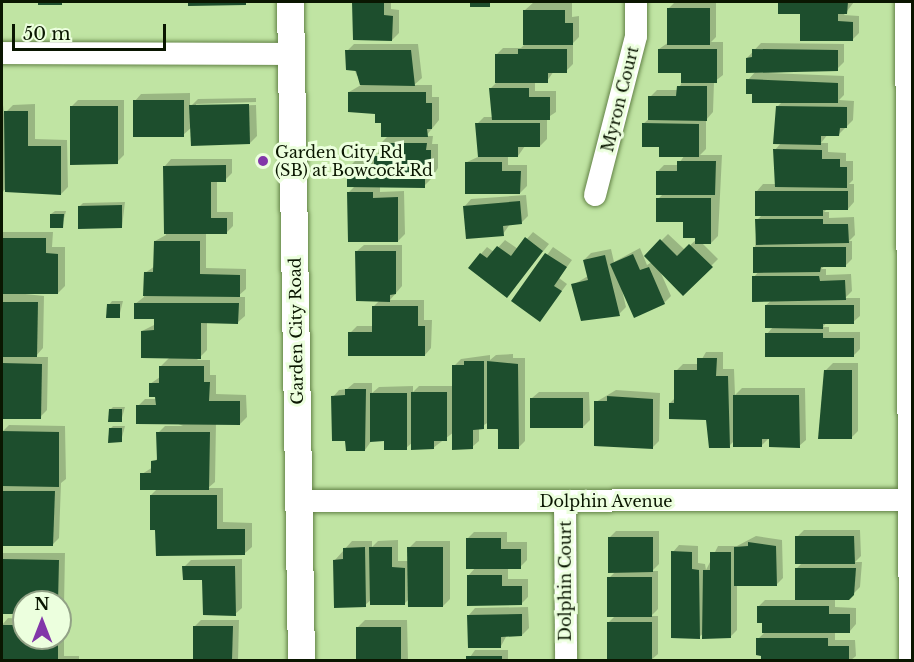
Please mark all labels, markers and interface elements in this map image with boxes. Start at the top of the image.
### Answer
scale bar [15,12,170,50]
text: 50 m [23,23,71,45]
street label: Myron Court [598,44,642,154]
place label: Garden City Rd (SB) at Bowcock Rd [275,142,433,180]
marker: Garden City Rd (SB) at Bowcock Rd [256,154,270,168]
street label: Garden City Road [285,257,307,405]
street label: Dolphin Avenue [539,491,673,511]
street label: Dolphin Court [555,521,575,641]
north arrow [12,590,72,650]
text: N [34,594,50,614]

